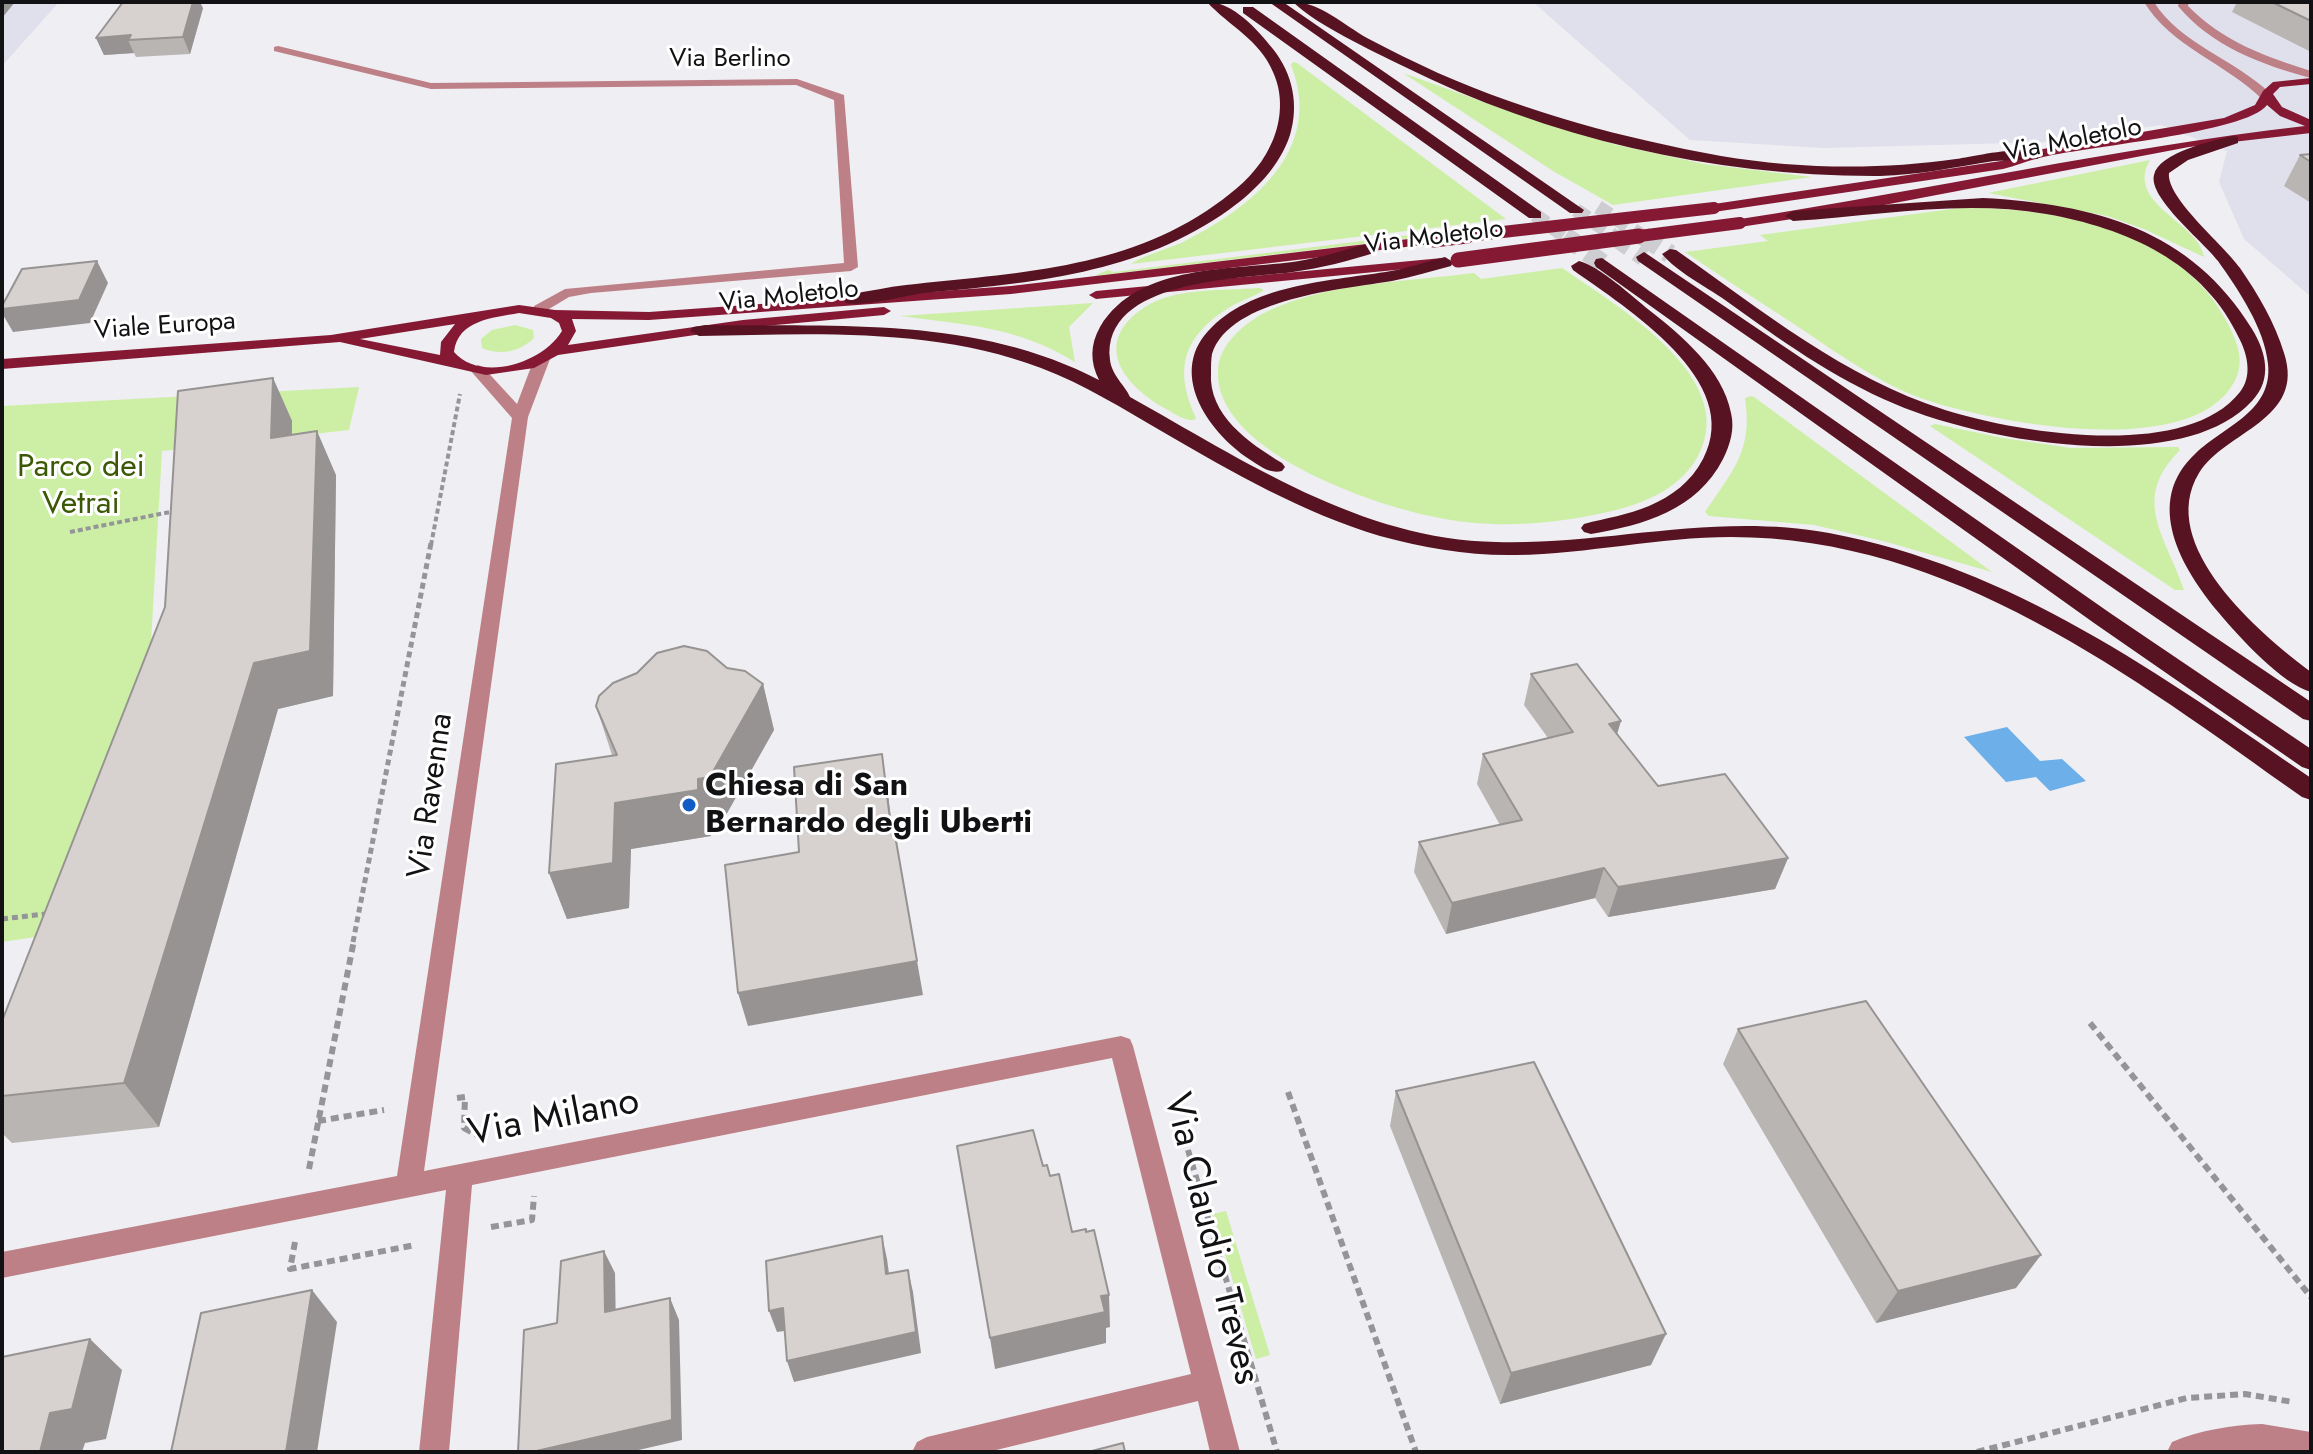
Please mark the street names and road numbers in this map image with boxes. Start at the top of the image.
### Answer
street label: Via Berlino [669,44,791,76]
street label: Via Moletolo [2002,112,2144,170]
street label: Via Moletolo [1363,214,1505,262]
street label: Via Moletolo [718,274,860,320]
street label: Viale Europa [93,306,237,348]
street label: Via Ravenna [401,711,463,881]
street label: Via Milano [465,1080,643,1158]
street label: Via Claudio Treves [1152,1089,1268,1389]

